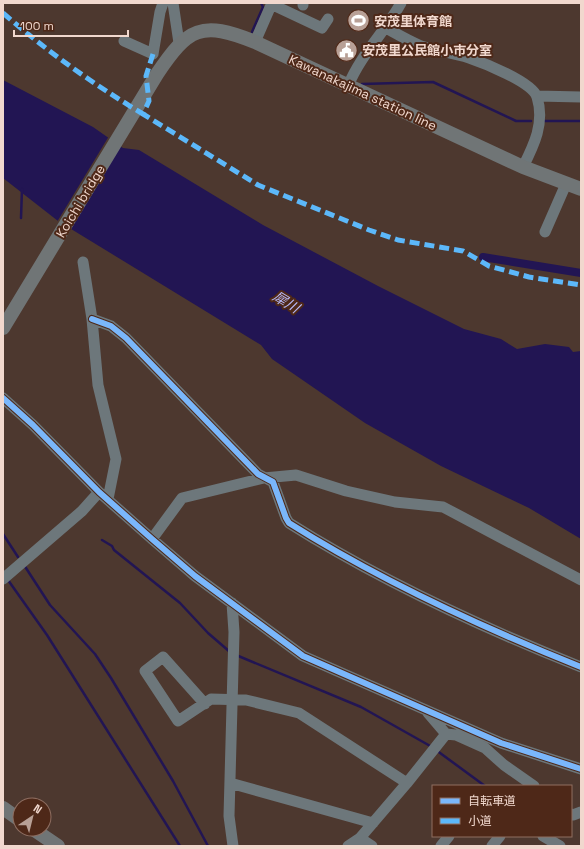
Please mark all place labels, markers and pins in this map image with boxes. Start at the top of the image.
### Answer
sports icon: 安茂里体育館 [345,8,371,34]
place label: 安茂里体育館 [374,13,452,30]
public building icon: 安茂里公民館小市分室 [334,37,360,63]
place label: 安茂里公民館小市分室 [362,42,492,59]

